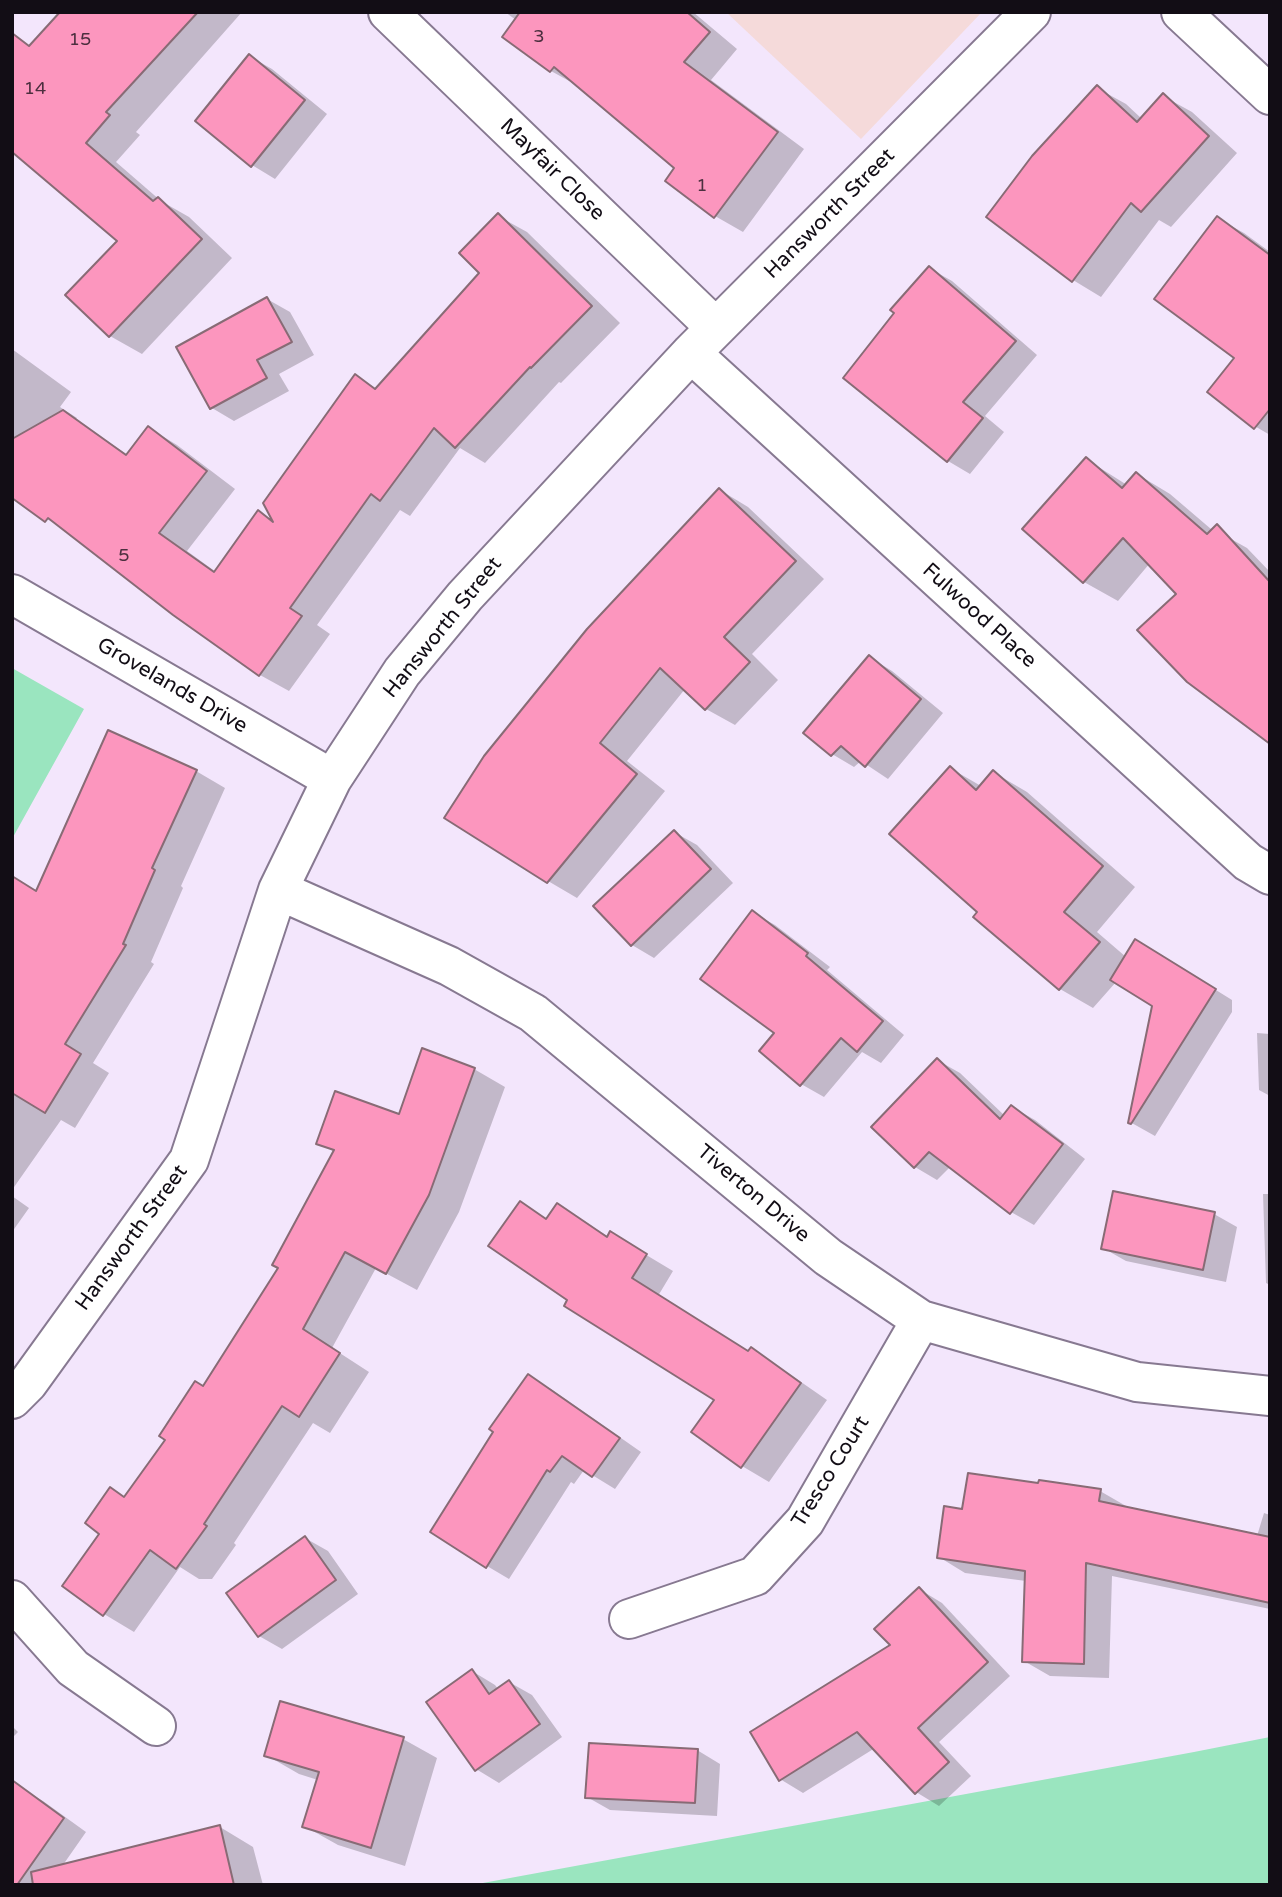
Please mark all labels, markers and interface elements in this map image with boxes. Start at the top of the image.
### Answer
house number: 3 [533,26,545,48]
house number: 15 [69,29,91,51]
house number: 14 [24,78,46,100]
street label: Mayfair Close [494,114,610,226]
street label: Hansworth Street [760,144,900,284]
house number: 1 [696,175,708,197]
house number: 5 [118,545,130,567]
street label: Hansworth Street [378,552,508,704]
street label: Fulwood Place [917,558,1041,674]
street label: Grovelands Drive [92,633,252,739]
street label: Tiverton Drive [692,1140,814,1248]
street label: Hansworth Street [71,1160,193,1316]
street label: Tresco Court [787,1412,875,1532]

